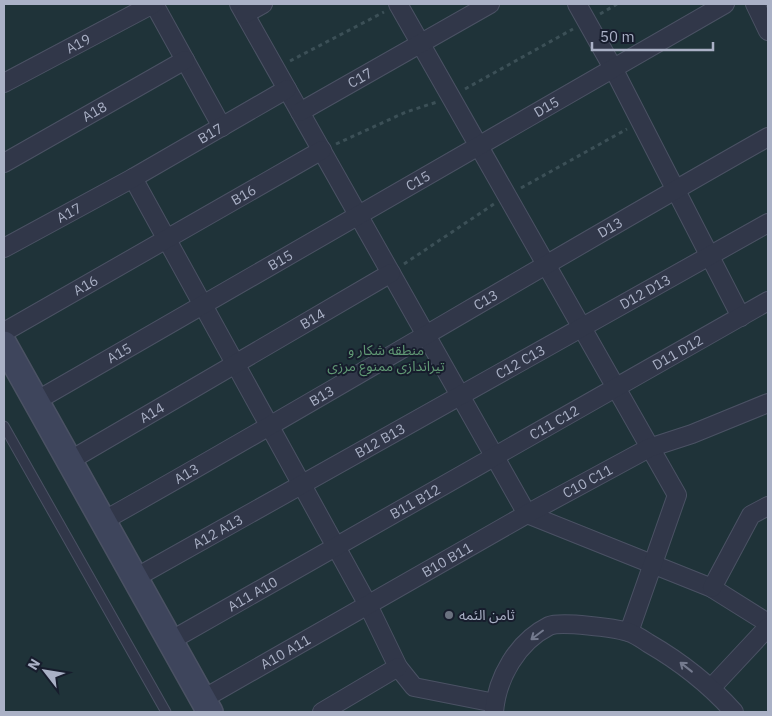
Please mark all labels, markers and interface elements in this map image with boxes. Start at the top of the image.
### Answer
scale bar [592,20,713,52]
text: 50 m [600,27,635,46]
street label: A19 [63,30,94,58]
street label: C17 [344,64,376,92]
street label: D15 [530,93,562,121]
street label: A18 [79,97,110,126]
street label: B17 [195,119,226,148]
street label: C15 [403,167,434,195]
street label: B16 [228,181,259,209]
street label: A17 [53,199,85,227]
street label: D13 [594,213,626,242]
street label: B15 [265,246,296,274]
street label: D12 D13 [617,270,674,313]
street label: A16 [70,271,101,300]
street label: C13 [470,286,501,314]
street label: B14 [297,304,328,333]
street label: D11 D12 [649,331,706,374]
street label: A15 [104,339,135,367]
park label: منطقه شکار و تیراندازی ممنوع مرزی [327,341,445,377]
street label: C12 C13 [492,341,549,383]
street label: B13 [306,381,337,410]
street label: A14 [136,398,168,427]
street label: C11 C12 [526,401,582,444]
street label: B12 B13 [352,419,409,462]
street label: A13 [171,460,202,488]
street label: C10 C11 [559,460,616,502]
street label: B11 B12 [387,480,444,523]
street label: A12 A13 [190,510,246,553]
street label: B10 B11 [419,538,475,581]
street label: A11 A10 [224,573,281,615]
place label: ثامن الئمه [459,606,515,624]
marker: ثامن الئمه [443,609,455,621]
street label: A10 A11 [257,630,314,673]
one-way arrow [531,630,544,641]
north arrow [20,646,70,696]
text: N [24,655,44,673]
one-way arrow [679,662,693,672]

